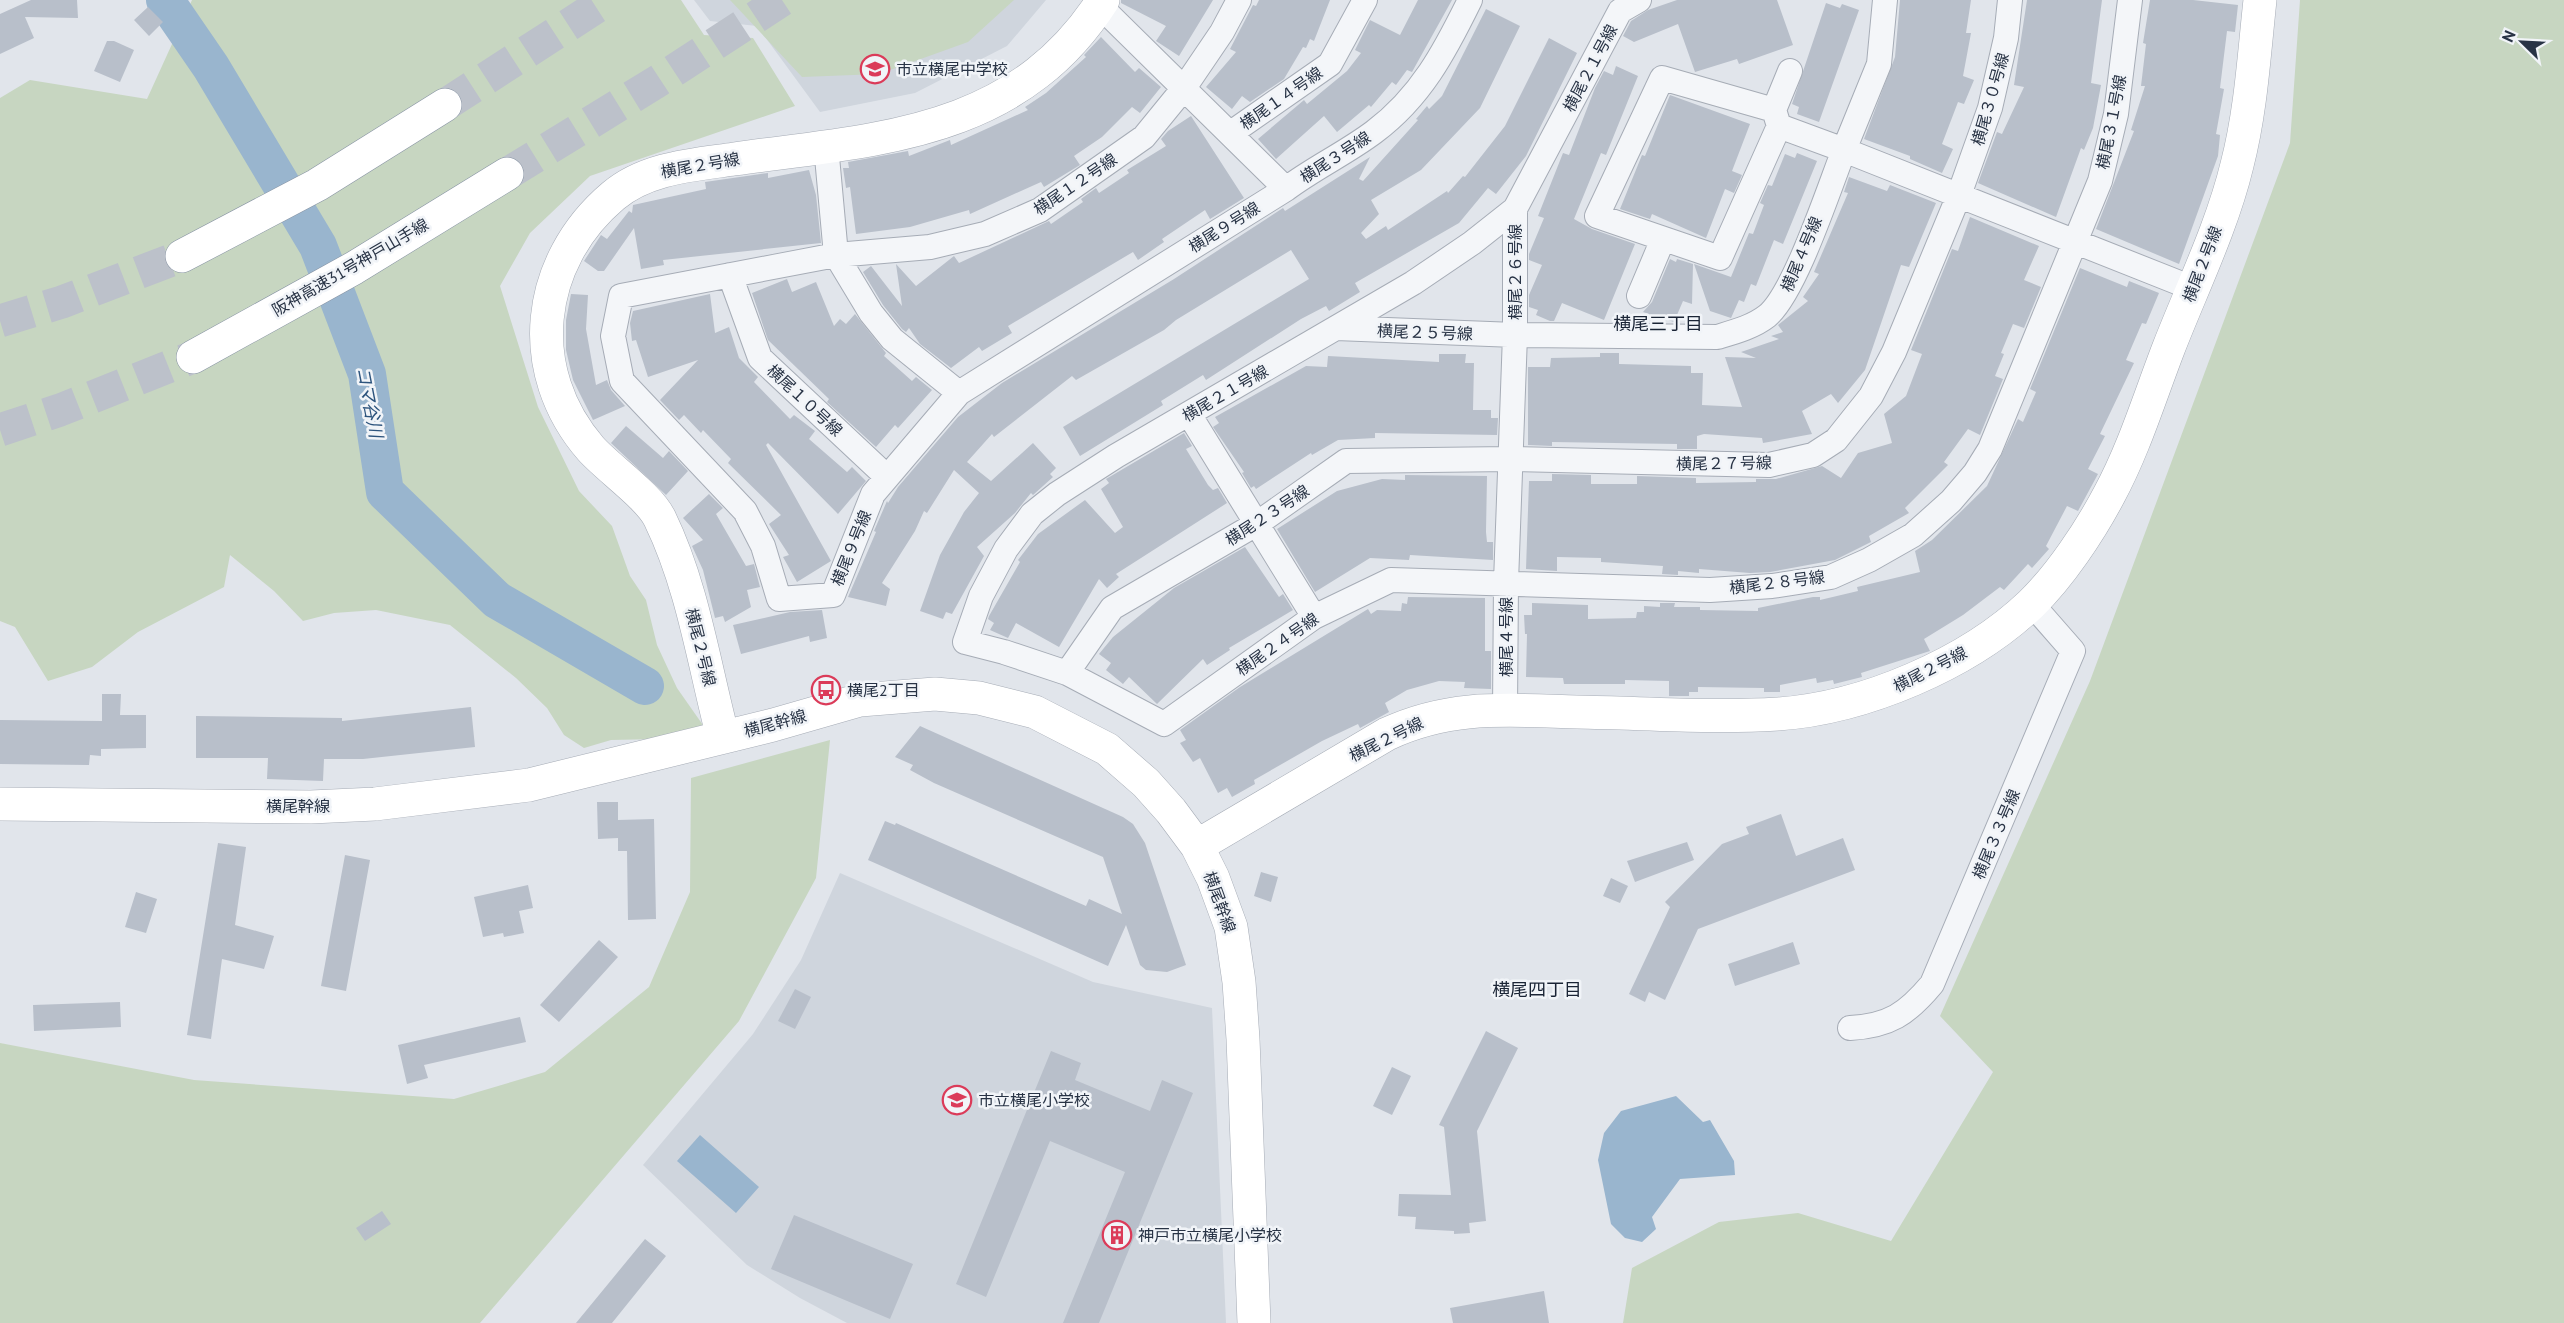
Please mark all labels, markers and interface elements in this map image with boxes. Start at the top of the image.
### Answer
north arrow [2492,12,2552,72]
street label: 横尾２１号線 [1559,21,1621,115]
text: N [2497,27,2520,45]
street label: 横尾３０号線 [1967,50,2013,148]
school or university icon: 市立横尾中学校 [859,53,891,85]
place label: 市立横尾中学校 [896,59,1008,79]
street label: 横尾１４号線 [1236,62,1326,134]
street label: 横尾３１号線 [2092,73,2130,171]
street label: 横尾３号線 [1296,127,1374,187]
street label: 横尾２号線 [659,148,741,182]
street label: 横尾１２号線 [1030,149,1120,219]
street label: 横尾９号線 [1185,197,1263,257]
street label: 横尾４号線 [1776,213,1826,295]
street label: 阪神高速31号神戸山手線 [268,214,432,320]
street label: 横尾２号線 [2178,223,2226,305]
street label: 横尾２６号線 [1505,224,1525,320]
district label: 横尾三丁目 [1613,312,1703,335]
street label: 横尾２５号線 [1377,320,1473,344]
street label: 横尾１０号線 [763,360,847,440]
street label: 横尾２１号線 [1178,360,1272,426]
water label: コマ谷川 [352,364,389,441]
street label: 横尾２７号線 [1676,452,1772,474]
street label: 横尾２３号線 [1221,480,1313,550]
street label: 横尾９号線 [827,507,875,589]
street label: 横尾２８号線 [1728,566,1826,598]
street label: 横尾４号線 [1496,597,1516,677]
street label: 横尾２号線 [682,606,720,688]
street label: 横尾２４号線 [1232,608,1322,680]
street label: 横尾２号線 [1890,642,1970,696]
bus stop icon: 横尾2丁目 [810,674,842,706]
place label: 横尾2丁目 [847,680,920,700]
street label: 横尾幹線 [741,705,809,741]
street label: 横尾２号線 [1346,712,1426,766]
street label: 横尾３３号線 [1968,786,2024,882]
street label: 横尾幹線 [266,796,330,816]
street label: 横尾幹線 [1200,869,1240,935]
district label: 横尾四丁目 [1492,978,1582,1001]
school or university icon: 市立横尾小学校 [941,1084,973,1116]
place label: 市立横尾小学校 [978,1090,1090,1110]
building icon: 神戸市立横尾小学校 [1101,1219,1133,1251]
place label: 神戸市立横尾小学校 [1138,1225,1282,1245]

